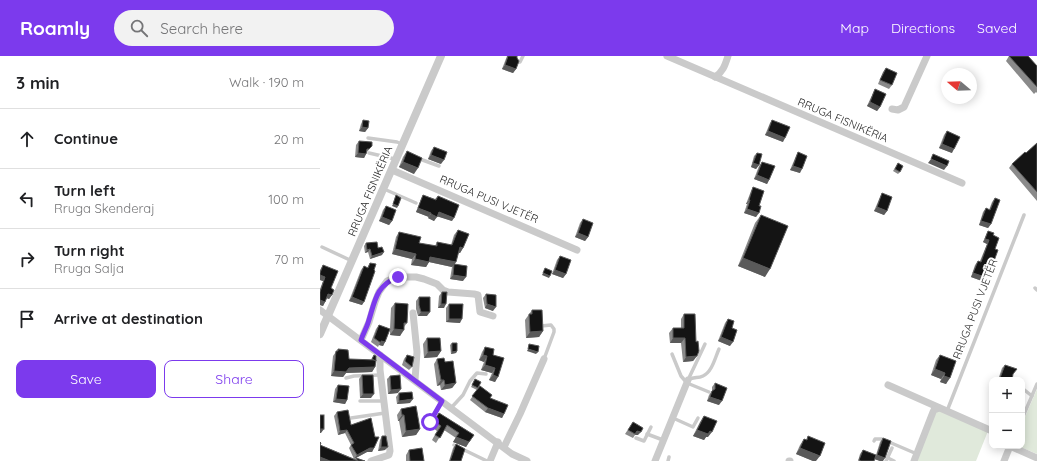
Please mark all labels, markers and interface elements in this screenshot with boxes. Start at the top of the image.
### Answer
search box [114,10,394,46]
text: Roamly [20,16,90,40]
icon: search [128,17,150,39]
text: Search here [160,19,243,38]
text: Map [840,19,869,37]
text: Directions [891,19,955,37]
text: Saved [977,19,1017,37]
north arrow [941,68,977,104]
text: 3 min [16,72,60,93]
text: Walk · 190 m [229,74,304,90]
street label: RRUGA FISNIKËRIA [796,95,890,145]
icon: ahead [16,128,38,150]
text: Continue [54,129,118,148]
text: 20 m [274,131,304,147]
street label: RRUGA FISNIKËRIA [345,144,395,238]
street label: RRUGA PUSI VJETËR [437,172,541,226]
text: Turn left [54,181,116,200]
icon: left [16,188,38,210]
text: 100 m [268,191,304,207]
text: Rruga Skenderaj [54,200,155,216]
text: Turn right [54,241,125,260]
icon: right [16,248,38,270]
text: 70 m [274,251,304,267]
street label: RRUGA PUSI VJETËR [949,257,1001,361]
text: Rruga Salja [54,260,124,276]
route end [389,268,407,286]
icon: arrive [16,308,38,330]
text: Arrive at destination [54,309,203,328]
button: Save [16,360,156,398]
button: Share [164,360,304,398]
map controls [989,377,1025,449]
button: + [989,377,1025,413]
route start [421,413,439,431]
button: − [989,413,1025,449]

